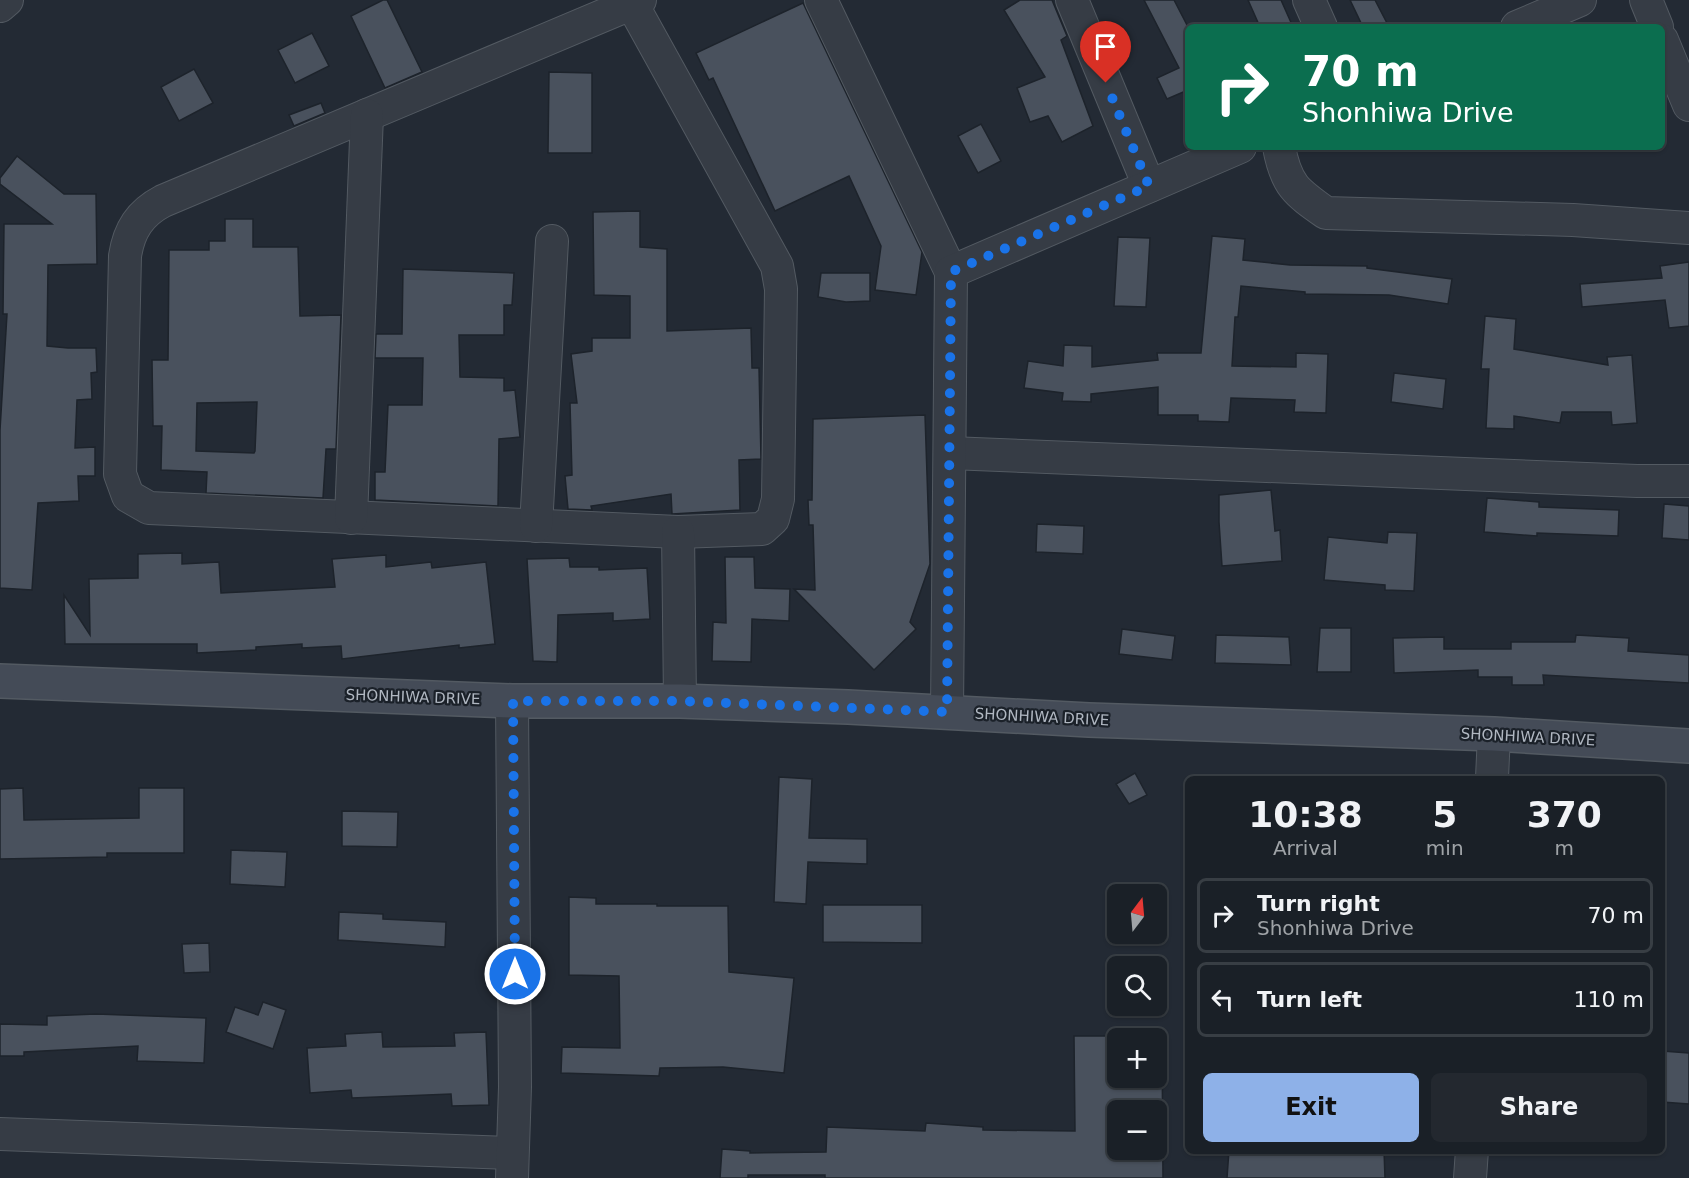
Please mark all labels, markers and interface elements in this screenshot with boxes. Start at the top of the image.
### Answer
pin [1080,21,1131,83]
icon: arrive [1089,30,1122,63]
text: 70 m [1302,47,1419,96]
icon: right [1203,48,1281,126]
text: Shonhiwa Drive [1302,97,1514,128]
street label: SHONHIWA DRIVE [345,686,481,708]
street label: SHONHIWA DRIVE [974,704,1110,730]
street label: SHONHIWA DRIVE [1460,724,1596,750]
text: 10:38 [1248,794,1363,835]
text: 5 [1432,794,1457,835]
text: 370 [1527,794,1602,835]
text: Arrival [1273,836,1338,860]
text: min [1426,836,1464,860]
text: m [1555,836,1574,860]
north arrow [1107,884,1167,944]
map controls [1107,884,1167,1160]
text: Turn right [1257,891,1380,916]
icon: right [1206,899,1239,932]
text: 70 m [1588,903,1644,928]
text: Shonhiwa Drive [1257,916,1414,940]
position arrow [483,942,547,1006]
button: search [1107,956,1167,1016]
icon: left [1206,983,1239,1016]
text: Turn left [1257,987,1362,1012]
text: 110 m [1574,987,1644,1012]
button: + [1107,1028,1167,1088]
button: Exit [1203,1073,1419,1142]
button: Share [1431,1073,1647,1142]
button: − [1107,1100,1167,1160]

